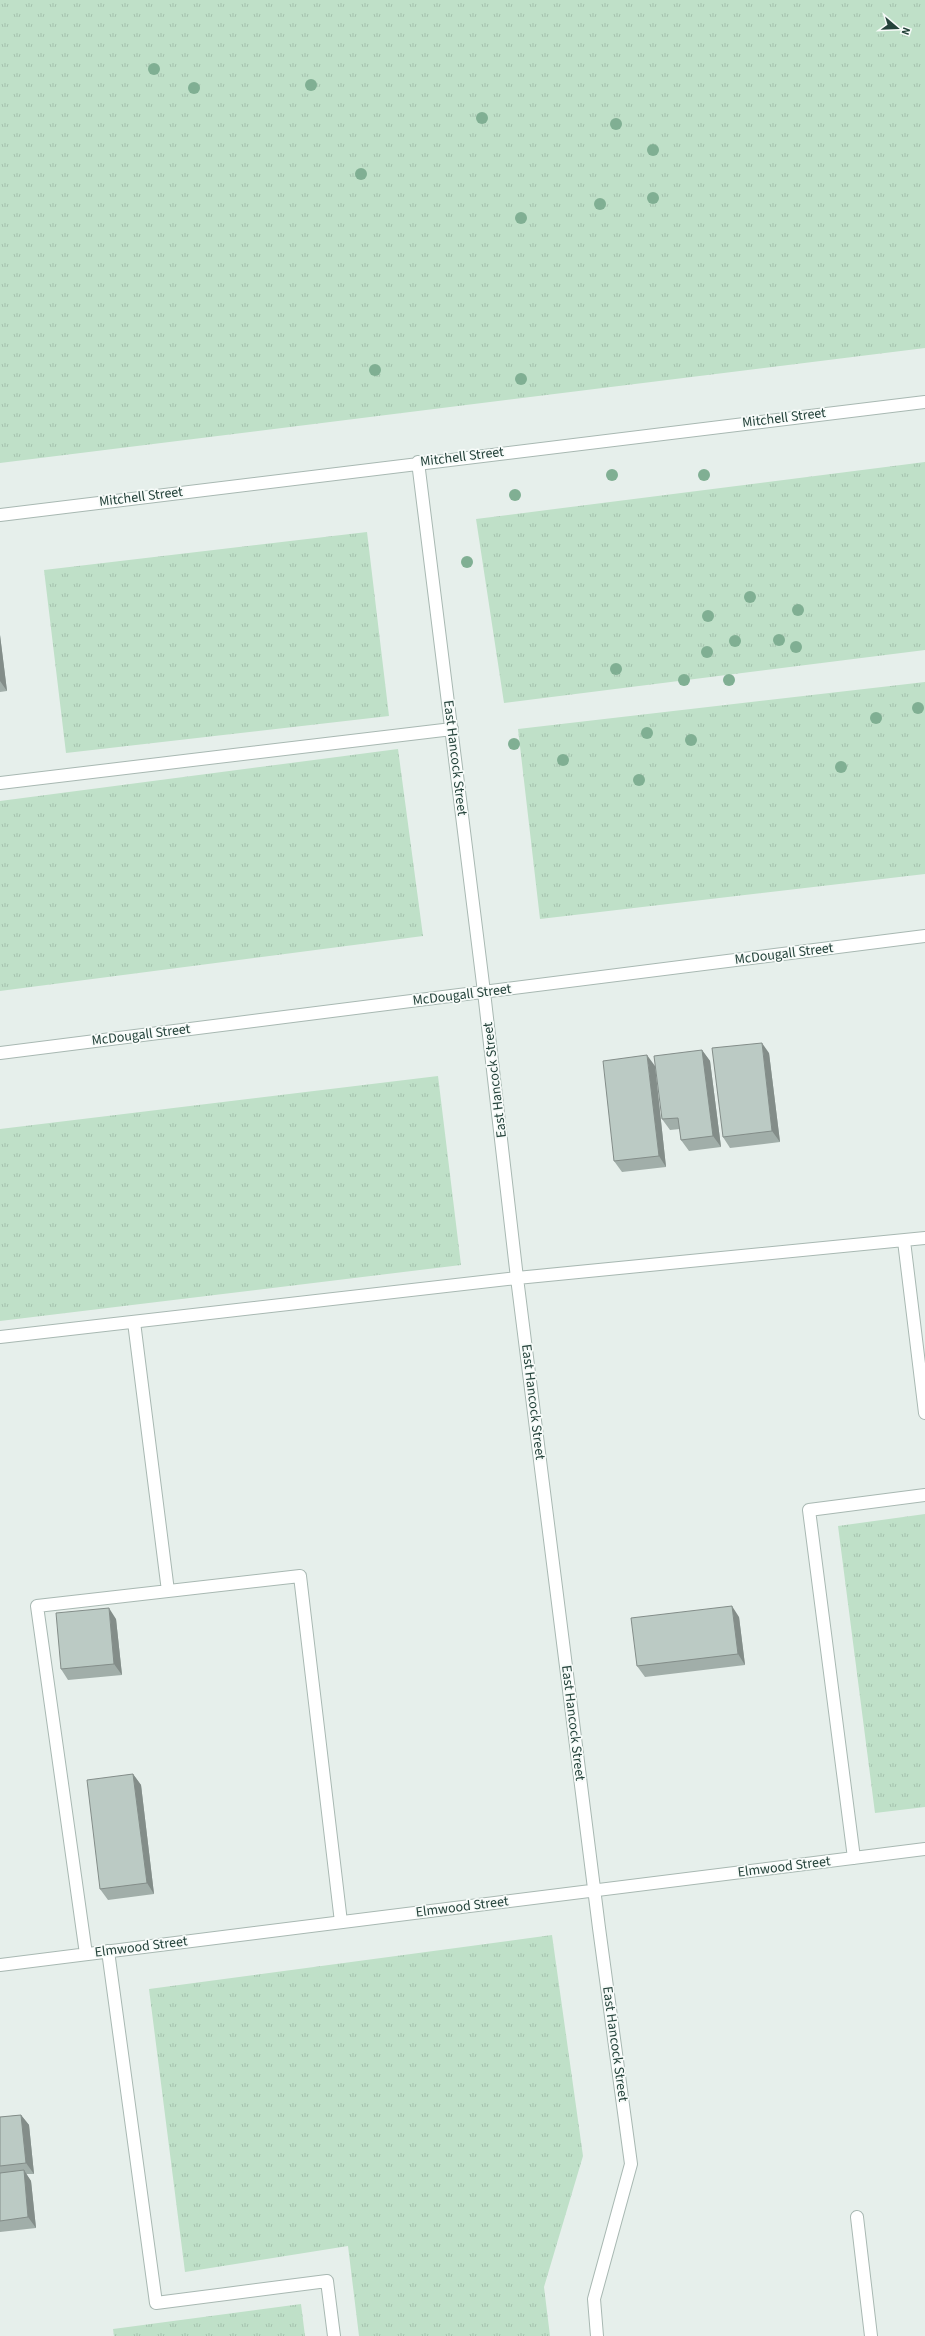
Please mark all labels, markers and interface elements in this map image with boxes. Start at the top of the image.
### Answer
north arrow [877,8,917,48]
text: N [898,25,914,37]
street label: Mitchell Street [741,403,827,433]
street label: Mitchell Street [419,442,505,472]
street label: Mitchell Street [98,482,184,512]
street label: East Hancock Street [438,699,472,817]
street label: McDougall Street [734,938,835,970]
street label: McDougall Street [412,979,513,1011]
street label: McDougall Street [91,1019,192,1051]
street label: East Hancock Street [478,1021,512,1139]
street label: East Hancock Street [516,1343,550,1461]
street label: East Hancock Street [556,1664,590,1782]
street label: Elmwood Street [736,1851,832,1883]
street label: Elmwood Street [414,1891,510,1923]
street label: Elmwood Street [93,1931,189,1963]
street label: East Hancock Street [597,1985,633,2103]

